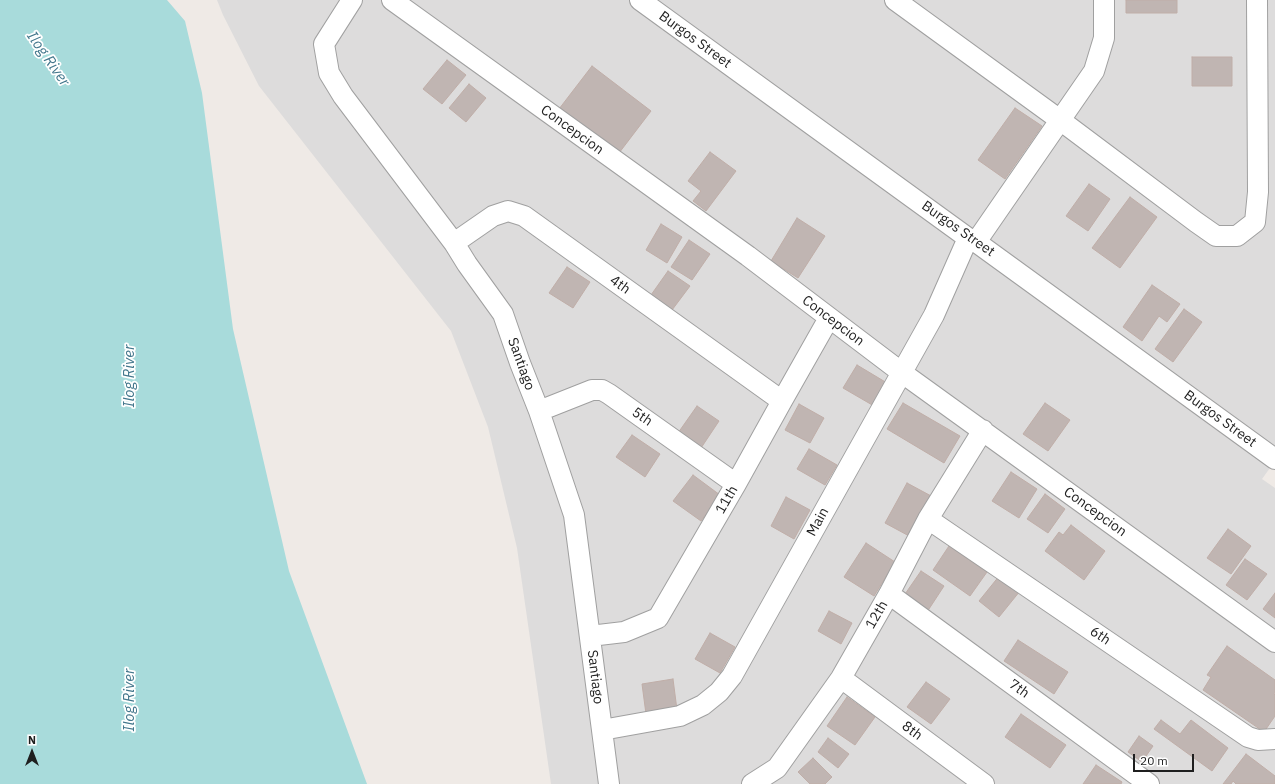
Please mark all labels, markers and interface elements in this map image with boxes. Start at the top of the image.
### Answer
street label: Burgos Street [655,8,735,72]
water label: Ilog River [23,28,73,90]
street label: Concepcion [537,102,607,158]
street label: Burgos Street [918,198,998,260]
street label: 4th [606,272,634,298]
street label: Concepcion [799,292,867,350]
street label: Santiago [504,335,538,393]
water label: Ilog River [121,345,139,407]
street label: Burgos Street [1180,387,1260,451]
street label: 5th [628,404,656,430]
street label: 11th [712,483,742,517]
street label: Concepcion [1060,484,1130,540]
street label: Main [803,505,833,539]
street label: 12th [862,598,892,632]
street label: 6th [1086,623,1114,649]
street label: Santiago [583,649,607,705]
water label: Ilog River [121,669,139,731]
street label: 7th [1005,676,1033,702]
street label: 8th [898,718,926,744]
north arrow [12,732,52,772]
text: N [28,733,36,747]
scale bar [1135,746,1196,772]
text: 20 m [1140,753,1168,768]

